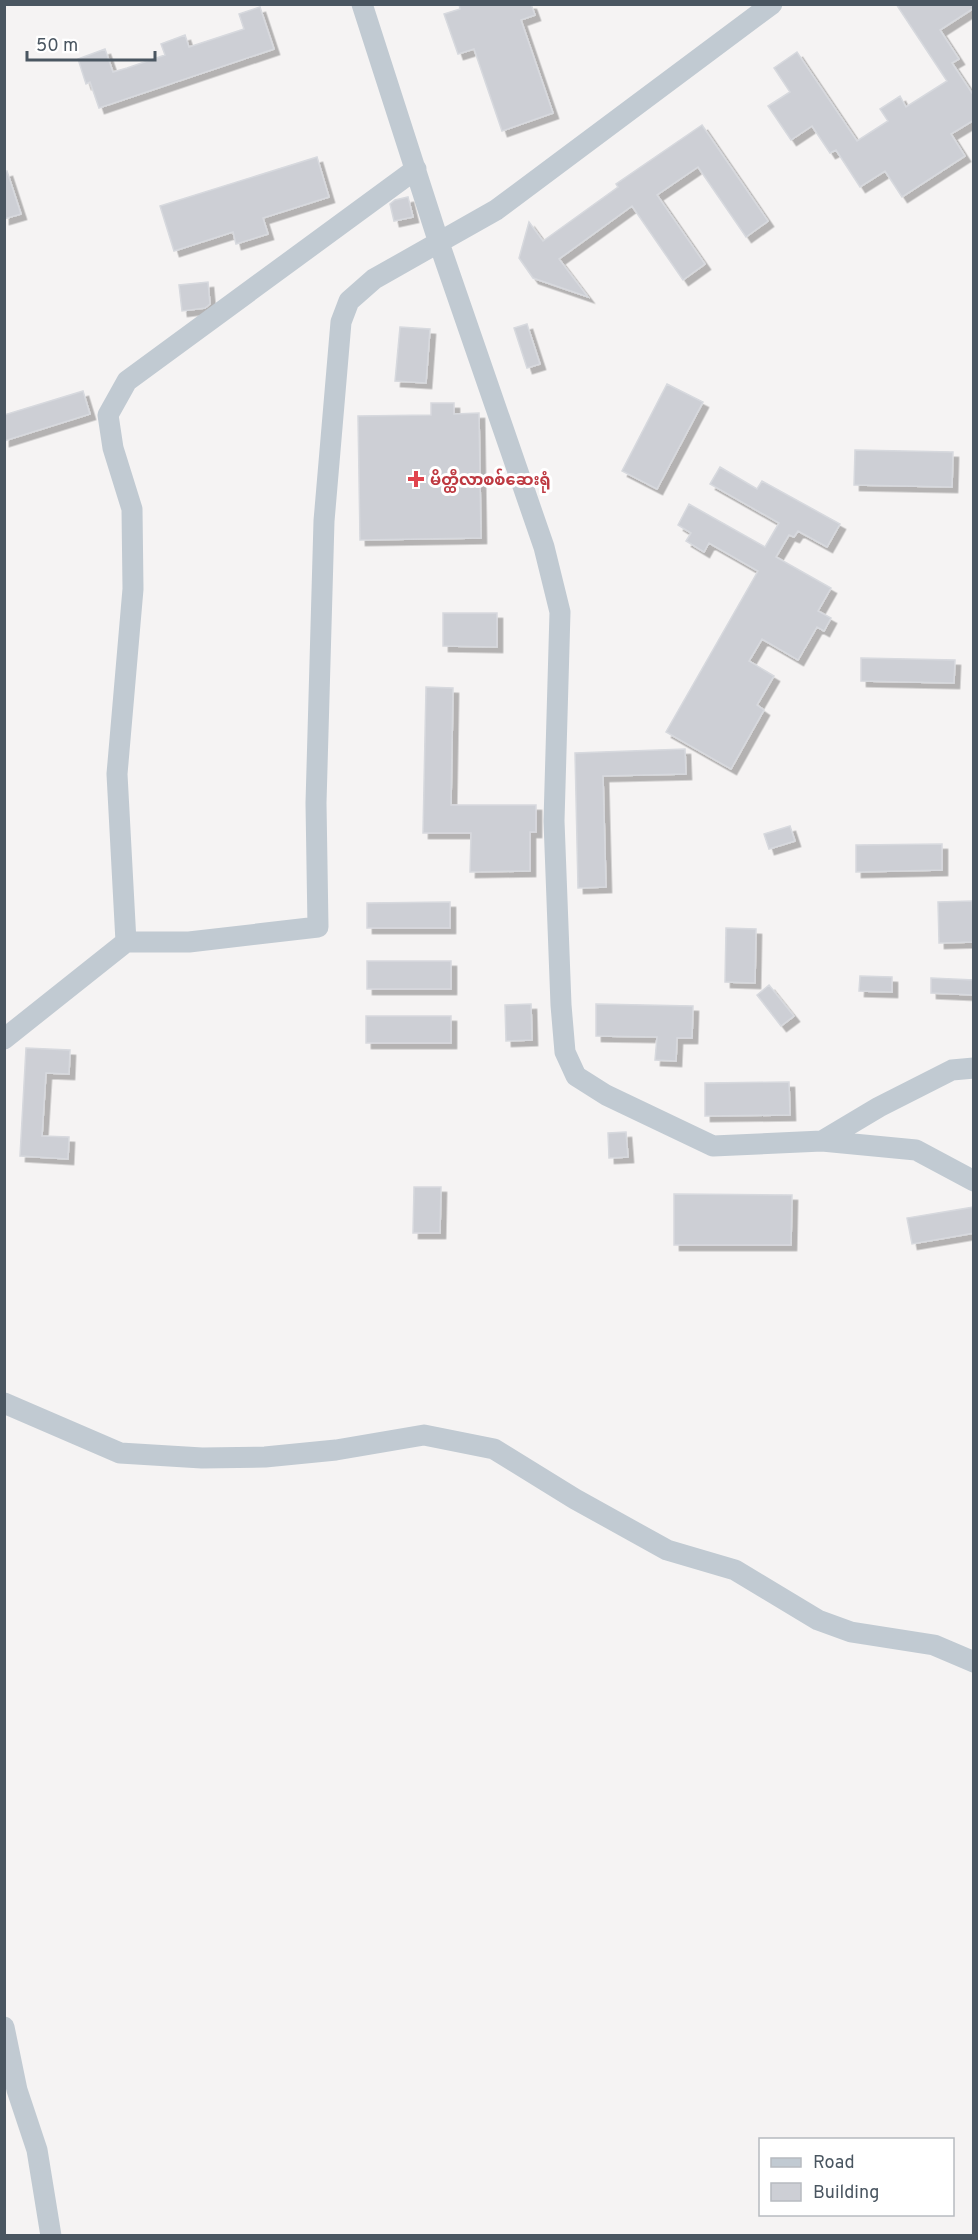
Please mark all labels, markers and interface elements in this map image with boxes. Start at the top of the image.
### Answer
scale bar [27,24,154,62]
text: 50 m [36,35,78,58]
place label: မိတ္ထီလာစစ်ဆေးရုံ [430,468,551,493]
marker: မိတ္ထီလာစစ်ဆေးရုံ [407,470,425,488]
legend [759,2138,954,2216]
text: Road [813,2152,855,2175]
text: Building [813,2182,879,2205]

